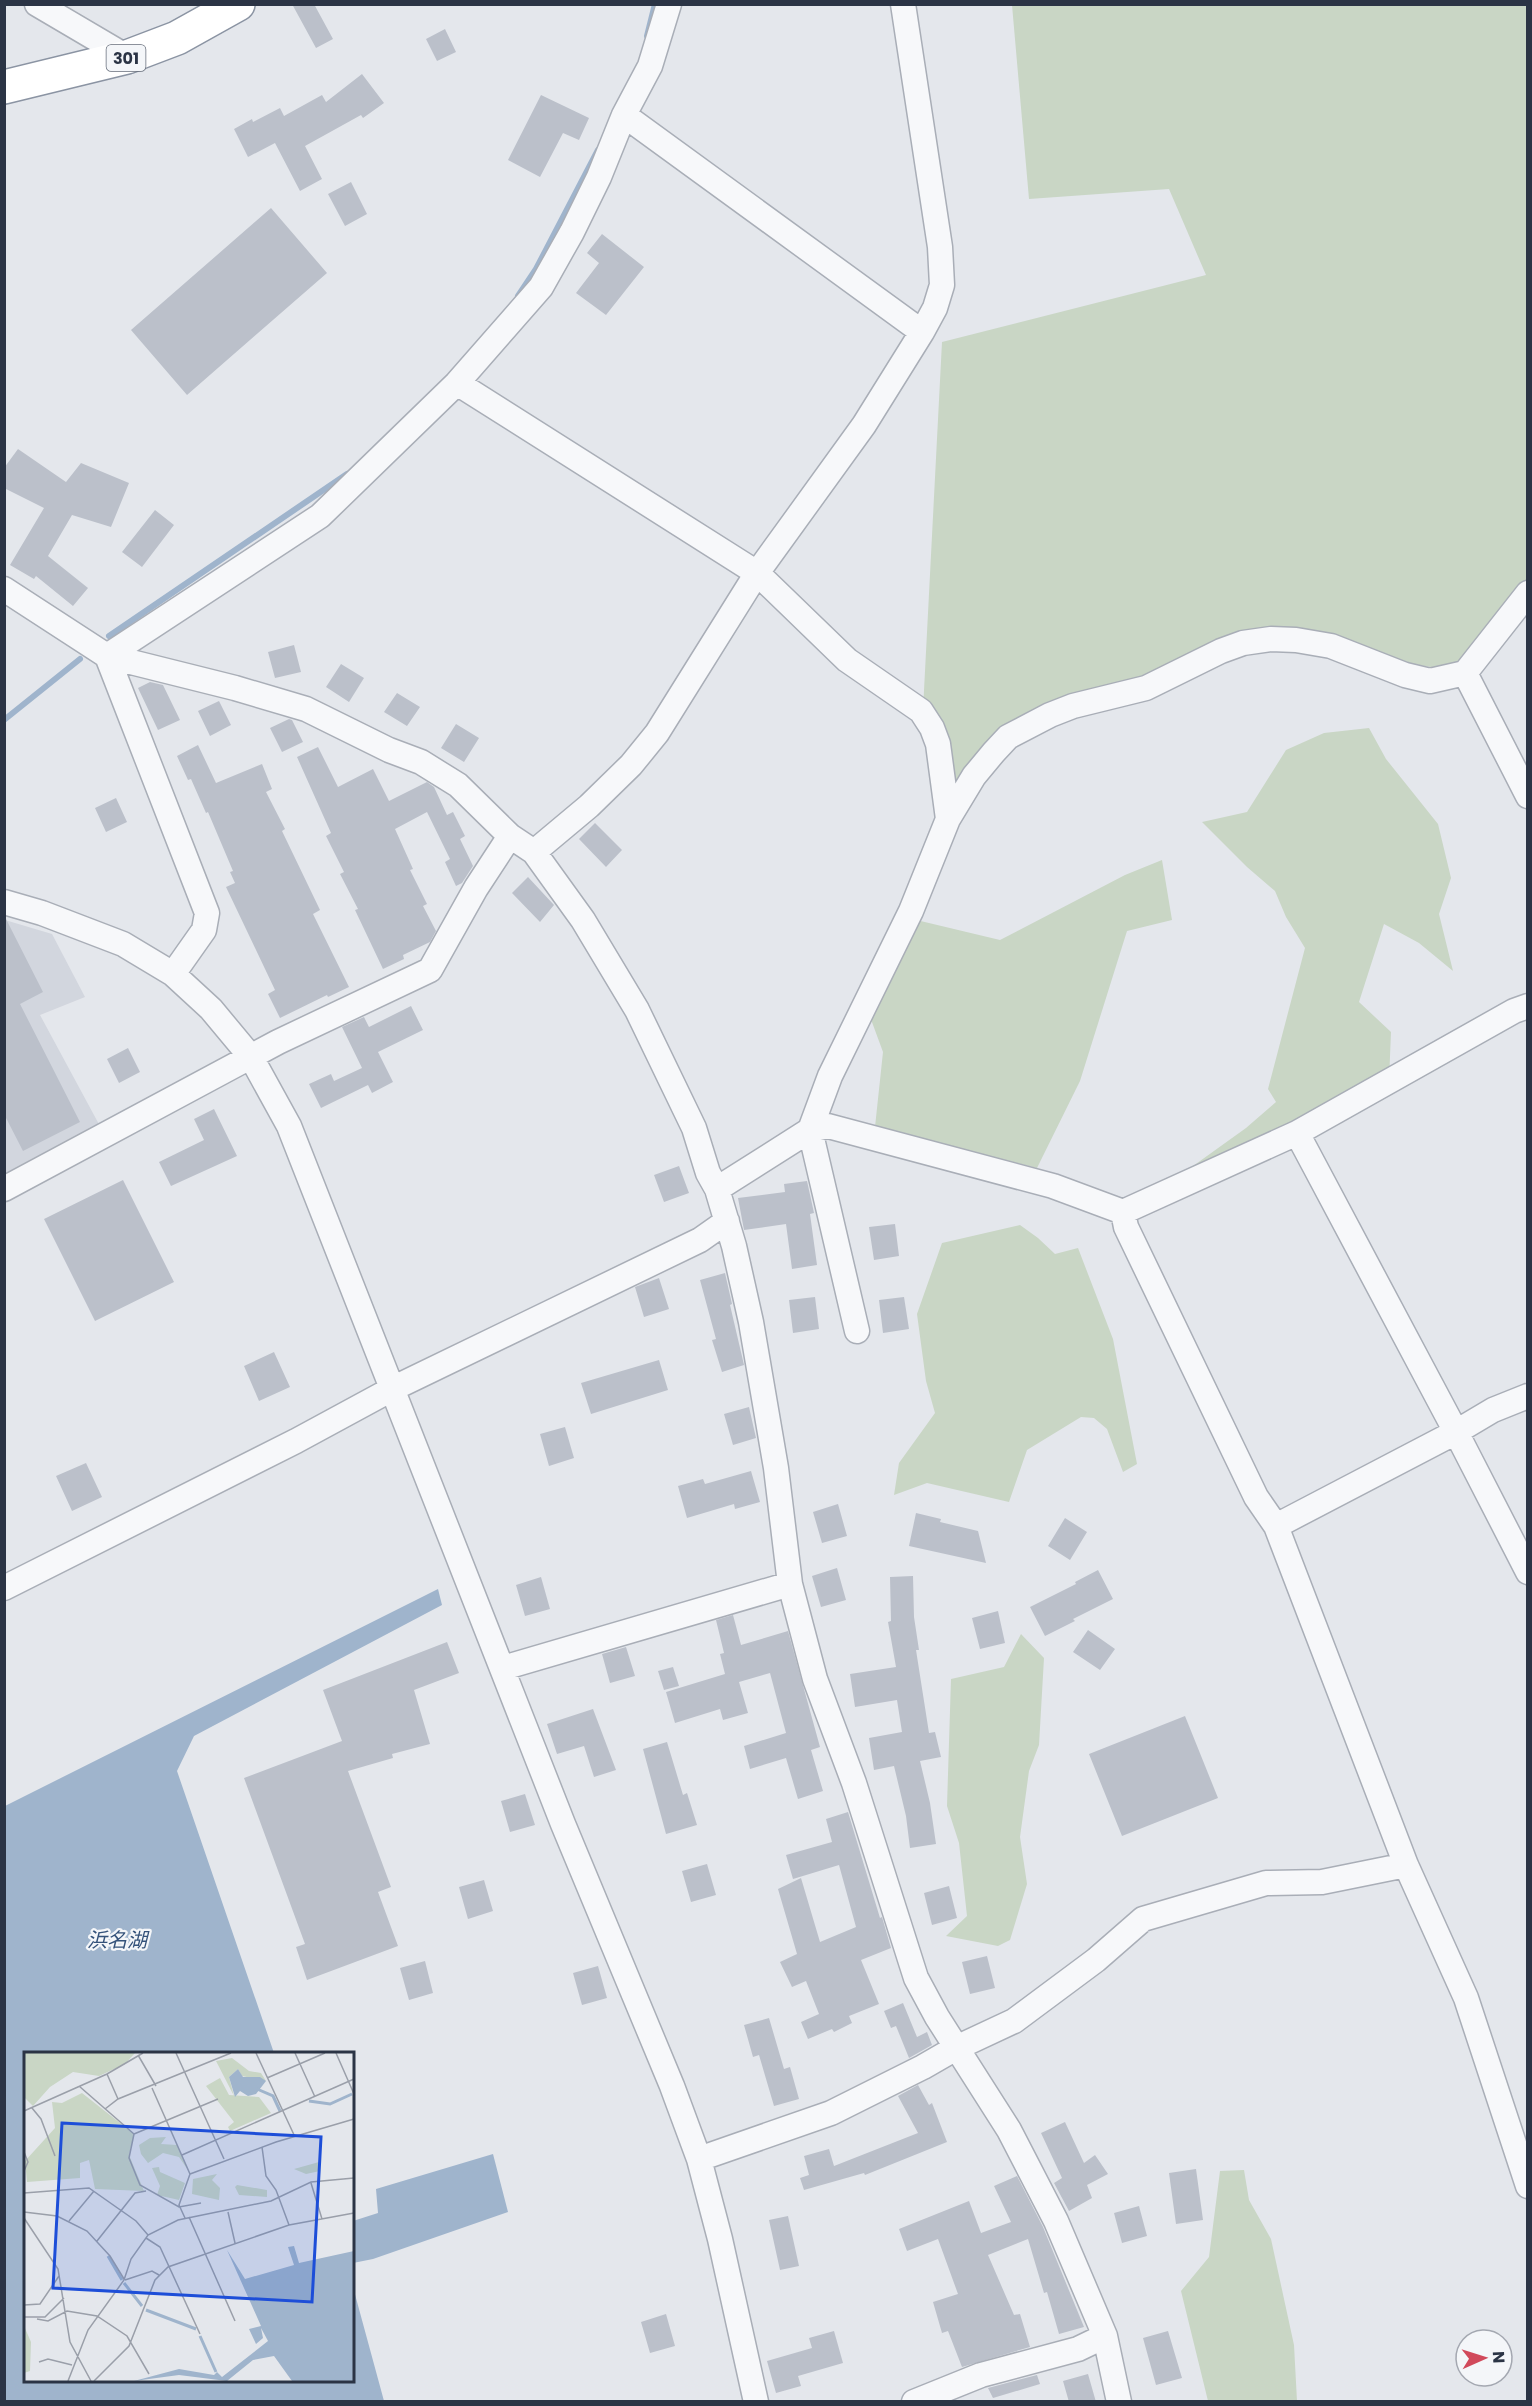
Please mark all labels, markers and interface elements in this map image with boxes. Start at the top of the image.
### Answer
road number: 301 [106,45,146,71]
water label: 浜名湖 [87,1926,150,1954]
inset map [24,2052,354,2382]
north arrow [1454,2328,1514,2388]
text: N [1487,2351,1510,2364]

